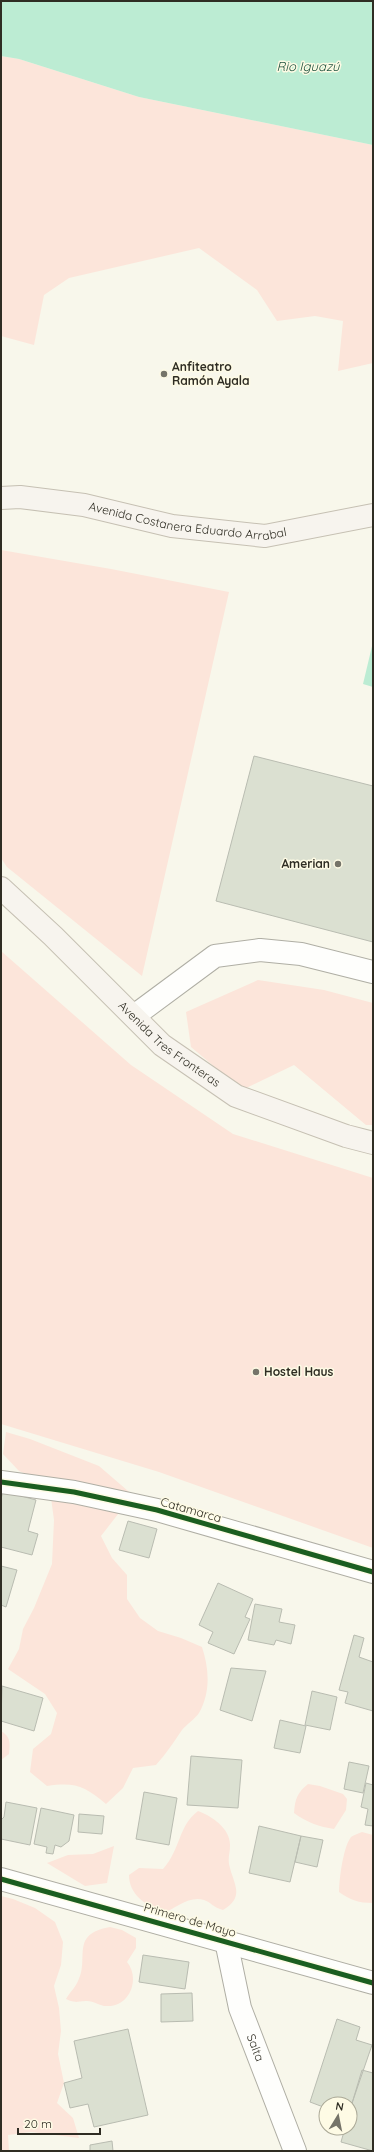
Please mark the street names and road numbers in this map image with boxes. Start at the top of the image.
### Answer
street label: Avenida Costanera Eduardo Arrabal [87,498,288,543]
street label: Avenida Tres Fronteras [115,998,224,1090]
street label: Catamarca [159,1494,223,1525]
street label: Primero de Mayo [142,1899,238,1940]
street label: Salta [244,2032,268,2063]

